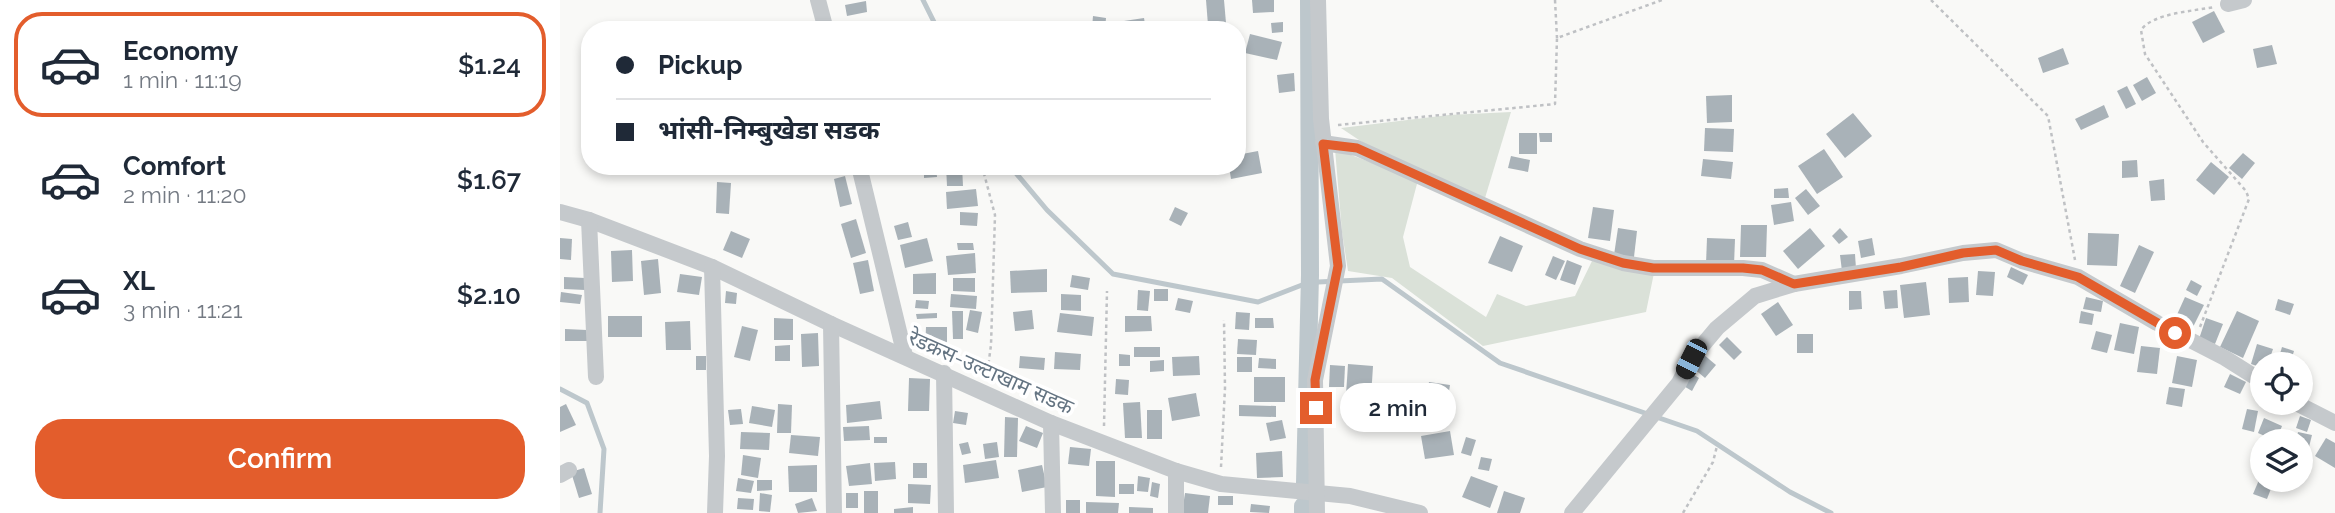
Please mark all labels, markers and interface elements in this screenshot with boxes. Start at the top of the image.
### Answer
icon: car [39,33,102,96]
text: Economy [123,36,238,66]
text: $1.24 [458,50,521,80]
text: Pickup [658,50,743,80]
text: 1 min · 11:19 [123,66,242,93]
text: भांसी-निम्बुखेडा सडक [658,115,880,145]
icon: car [39,148,102,211]
text: Comfort [123,151,226,181]
text: $1.67 [457,165,521,195]
text: 2 min · 11:20 [123,181,247,208]
icon: car [39,263,102,326]
text: XL [123,266,155,296]
text: $2.10 [457,280,521,310]
text: 3 min · 11:21 [123,296,243,323]
route start [2159,317,2191,349]
street label: रेडक्रस-उल्टाखाम सडक [904,324,1078,420]
car [1673,336,1710,382]
map controls [2250,352,2313,492]
button: locate [2250,352,2313,415]
callout: 2 min [1340,384,1456,432]
route end [1300,392,1332,424]
text: 2 min [1369,394,1427,421]
button: Confirm [35,419,525,499]
button: layers [2250,429,2313,492]

